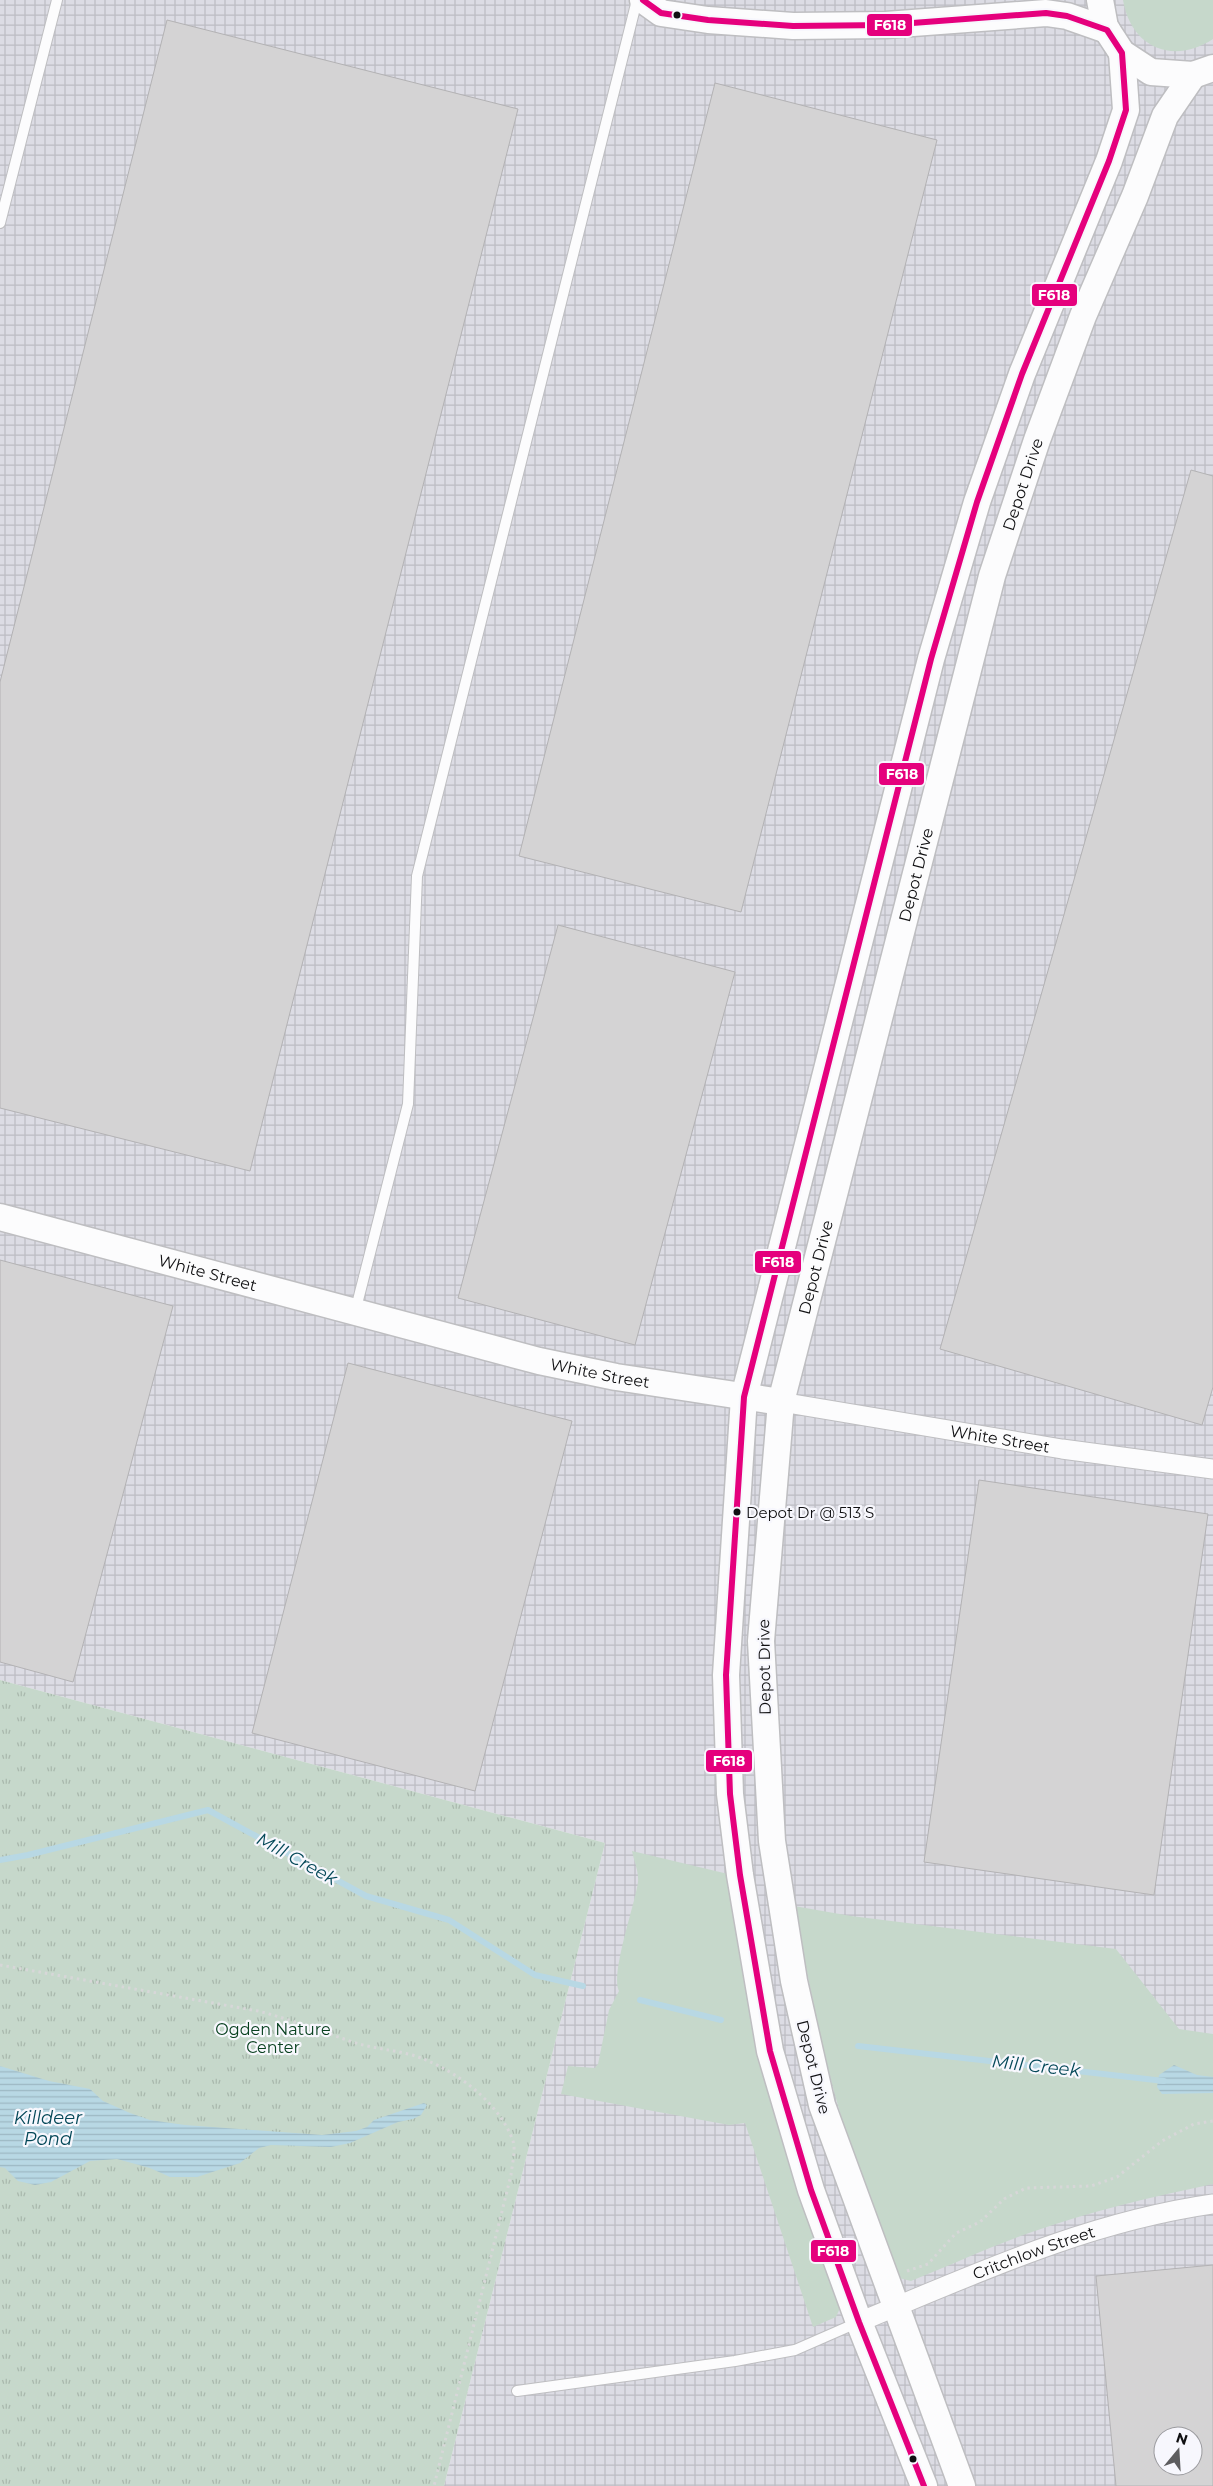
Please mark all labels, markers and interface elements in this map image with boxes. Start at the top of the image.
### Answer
unlabelled marker [672,10,682,20]
line badge: F618 [866,13,913,37]
text: F618 [874,16,906,34]
line badge: F618 [1031,283,1078,307]
text: F618 [1038,286,1070,304]
street label: Depot Drive [999,436,1047,533]
line badge: F618 [878,762,925,786]
text: F618 [886,765,918,783]
street label: Depot Drive [895,826,937,924]
street label: Depot Drive [795,1218,837,1316]
line badge: F618 [754,1250,802,1274]
street label: White Street [156,1251,259,1295]
text: F618 [762,1253,794,1271]
street label: White Street [548,1355,651,1392]
street label: White Street [949,1421,1052,1457]
place label: Depot Dr @ 513 S [746,1503,874,1522]
marker: Depot Dr @ 513 S [732,1507,742,1517]
street label: Depot Drive [754,1619,775,1715]
line badge: F618 [705,1749,753,1773]
text: F618 [713,1752,745,1770]
water label: Mill Creek [253,1828,342,1891]
street label: Depot Drive [793,2018,834,2116]
park label: Ogden Nature Center [215,2020,331,2057]
water label: Mill Creek [991,2050,1083,2082]
water label: Killdeer Pond [14,2107,83,2150]
street label: Critchlow Street [970,2222,1098,2284]
line badge: F618 [810,2239,857,2263]
text: F618 [817,2242,849,2260]
north arrow [1153,2426,1203,2476]
text: N [1174,2428,1190,2449]
unlabelled marker [908,2454,918,2464]

